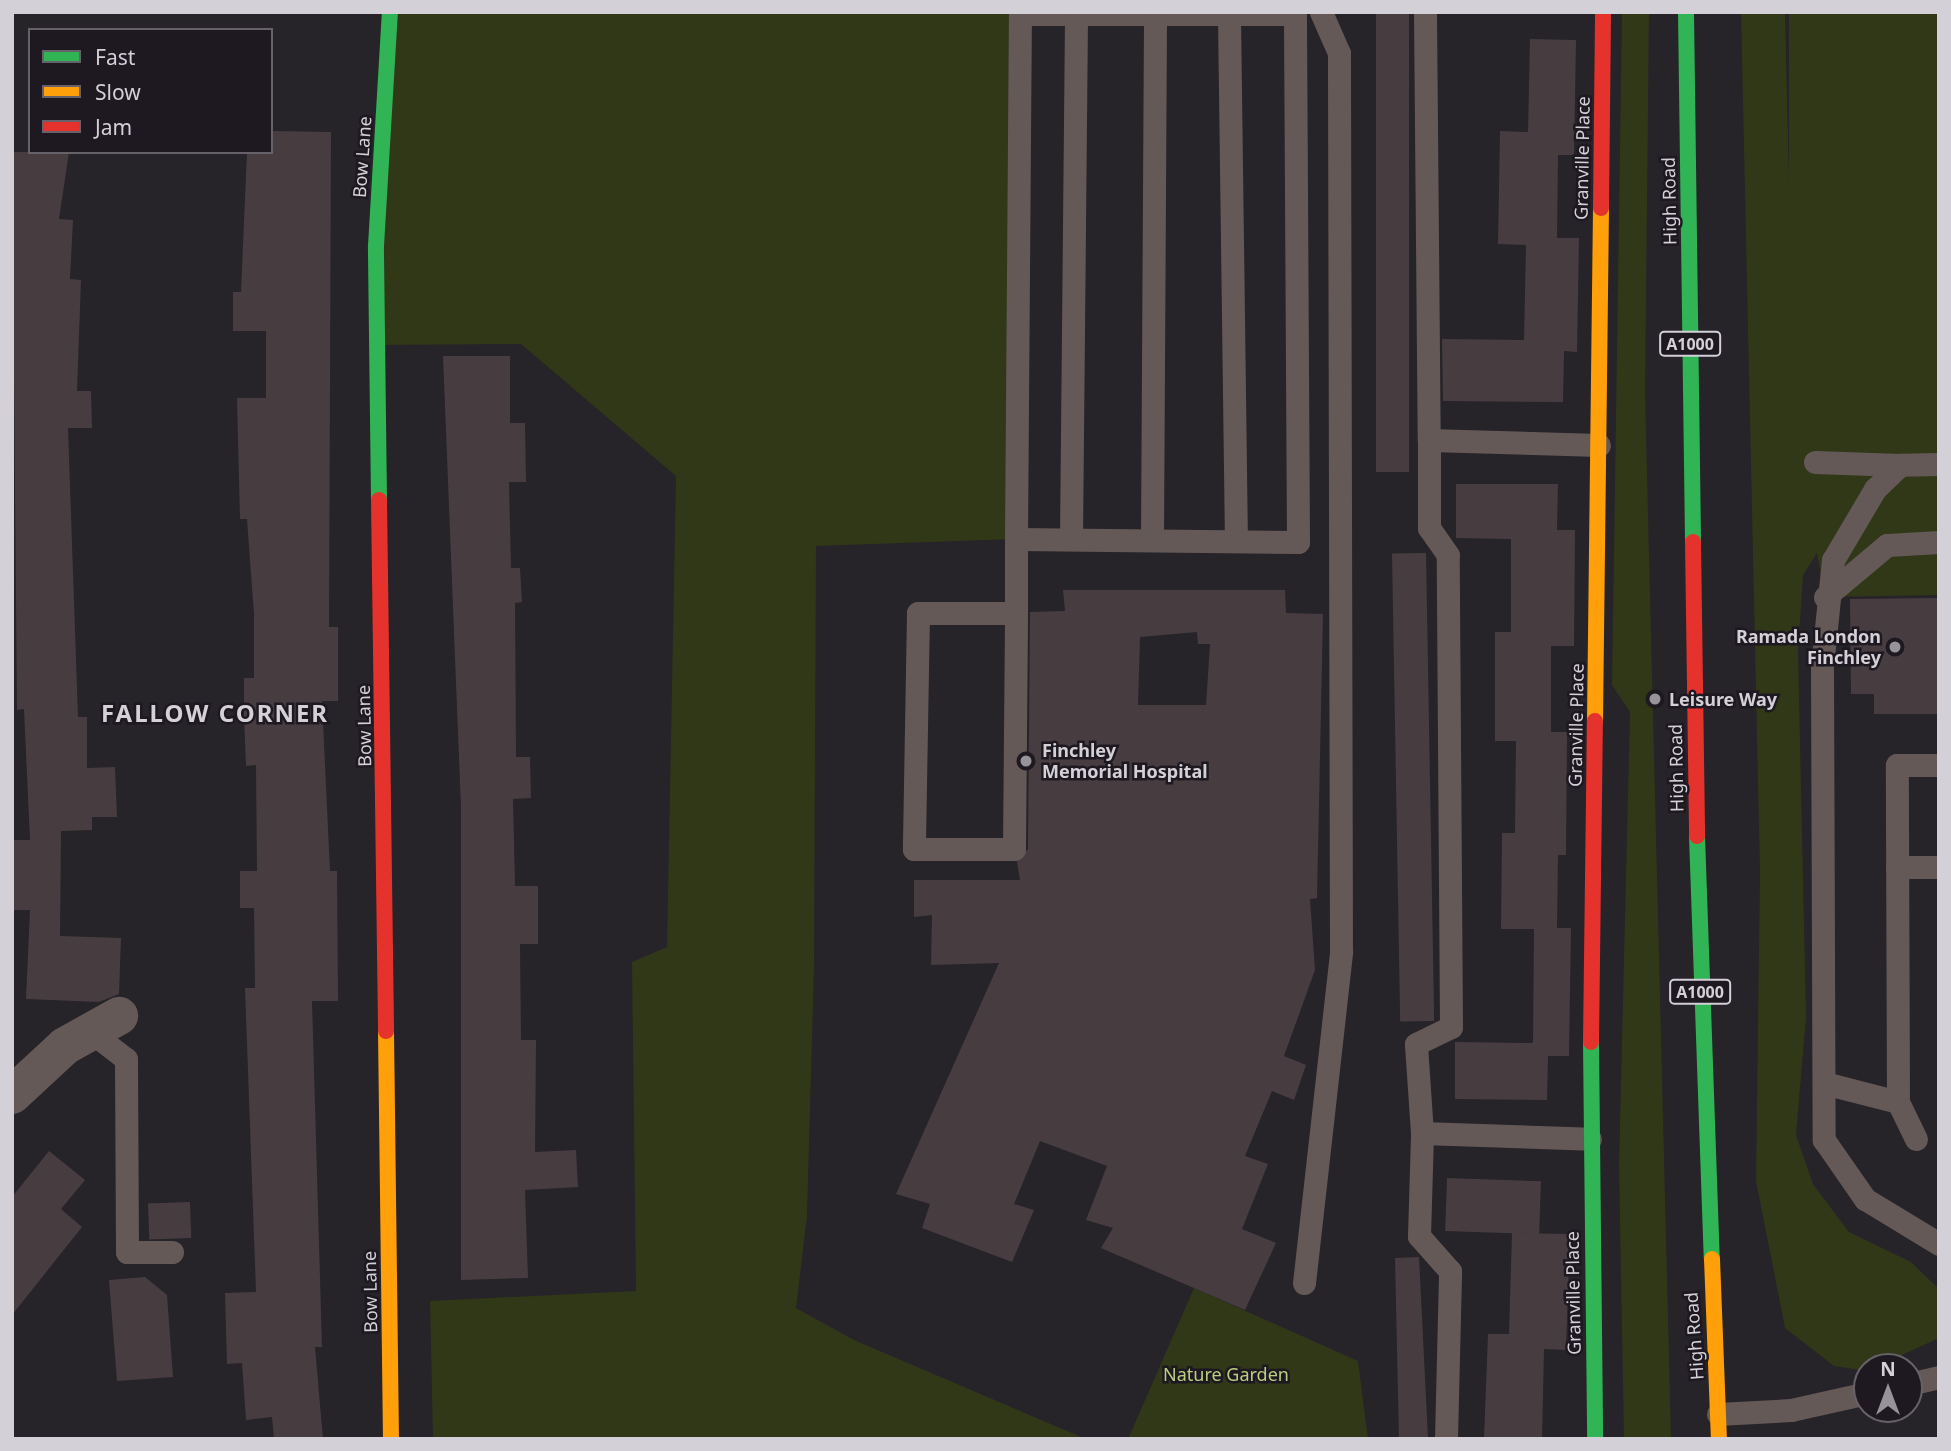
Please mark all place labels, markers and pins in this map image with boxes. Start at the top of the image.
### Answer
place label: Ramada London Finchley [1736,626,1881,668]
marker: Ramada London Finchley [1887,639,1903,655]
place label: Leisure Way [1669,688,1777,710]
marker: Leisure Way [1647,691,1663,707]
place label: Finchley Memorial Hospital [1042,740,1208,782]
marker: Finchley Memorial Hospital [1016,751,1036,771]

